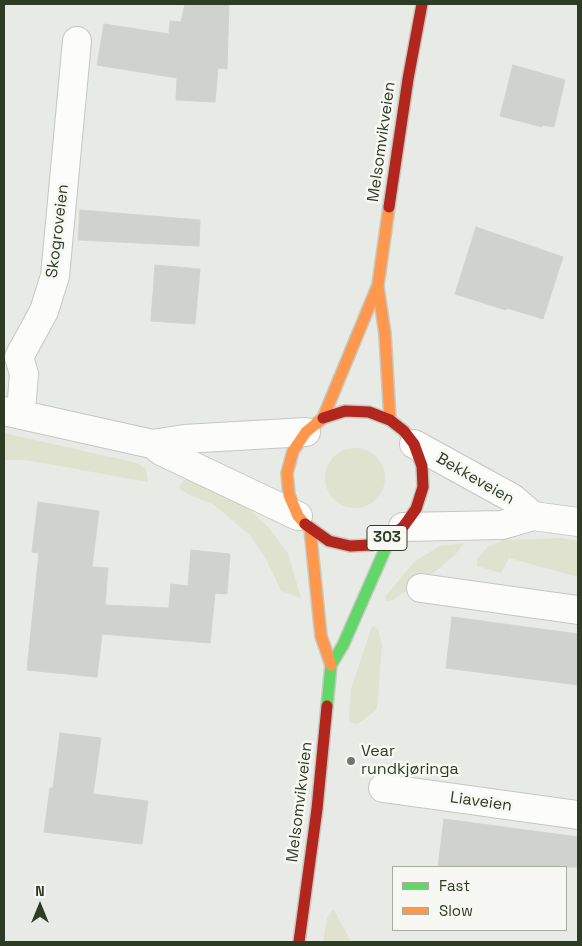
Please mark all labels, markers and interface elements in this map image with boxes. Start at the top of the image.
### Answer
street label: Melsomvikveien [364,81,400,203]
street label: Skogroveien [43,183,73,279]
street label: Bekkeveien [433,449,517,509]
road number: 303 [367,526,407,550]
street label: Melsomvikveien [283,741,317,863]
place label: Vear rundkjøringa [361,742,459,780]
marker: Vear rundkjøringa [345,755,357,767]
street label: Liaveien [449,788,513,816]
legend [392,866,567,931]
text: Fast [439,876,470,895]
north arrow [15,881,65,931]
text: N [35,882,45,900]
text: Slow [439,901,473,920]

